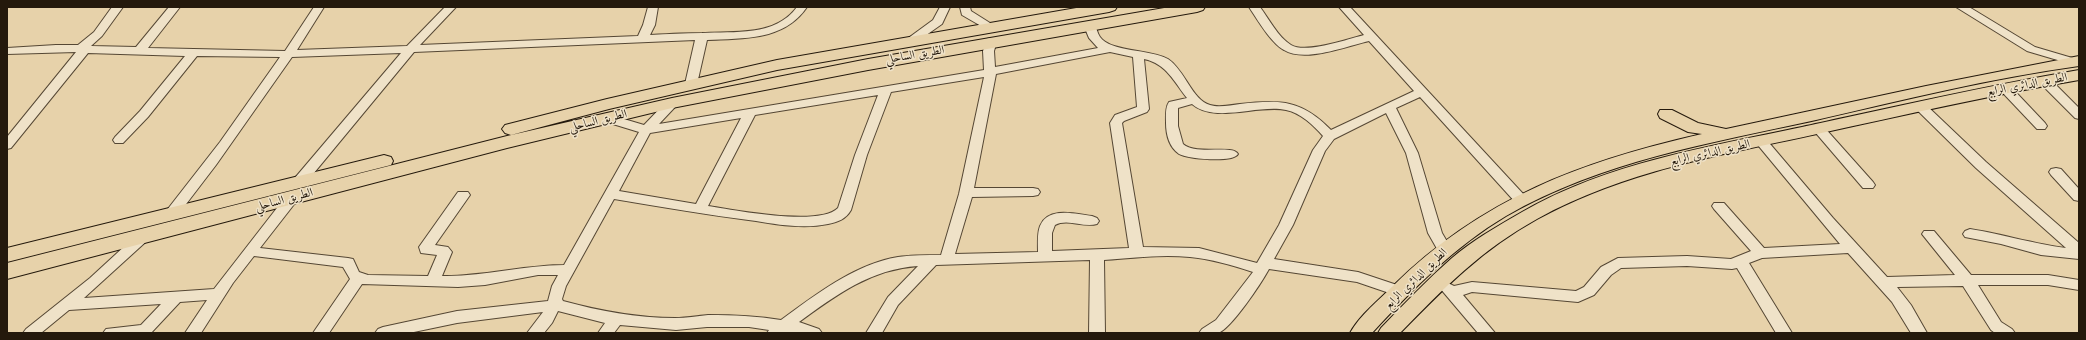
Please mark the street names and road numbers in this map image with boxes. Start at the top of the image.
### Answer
street label: الطريق الساحلي [885,43,945,67]
street label: الطريق الدائري الرابع [1986,70,2068,100]
street label: الطريق الساحلي [567,107,629,135]
street label: الطريق الدائري الرابع [1669,137,1751,169]
street label: الطريق الساحلي [253,185,315,215]
street label: الطريق الدائري الرابع [1382,245,1450,313]

